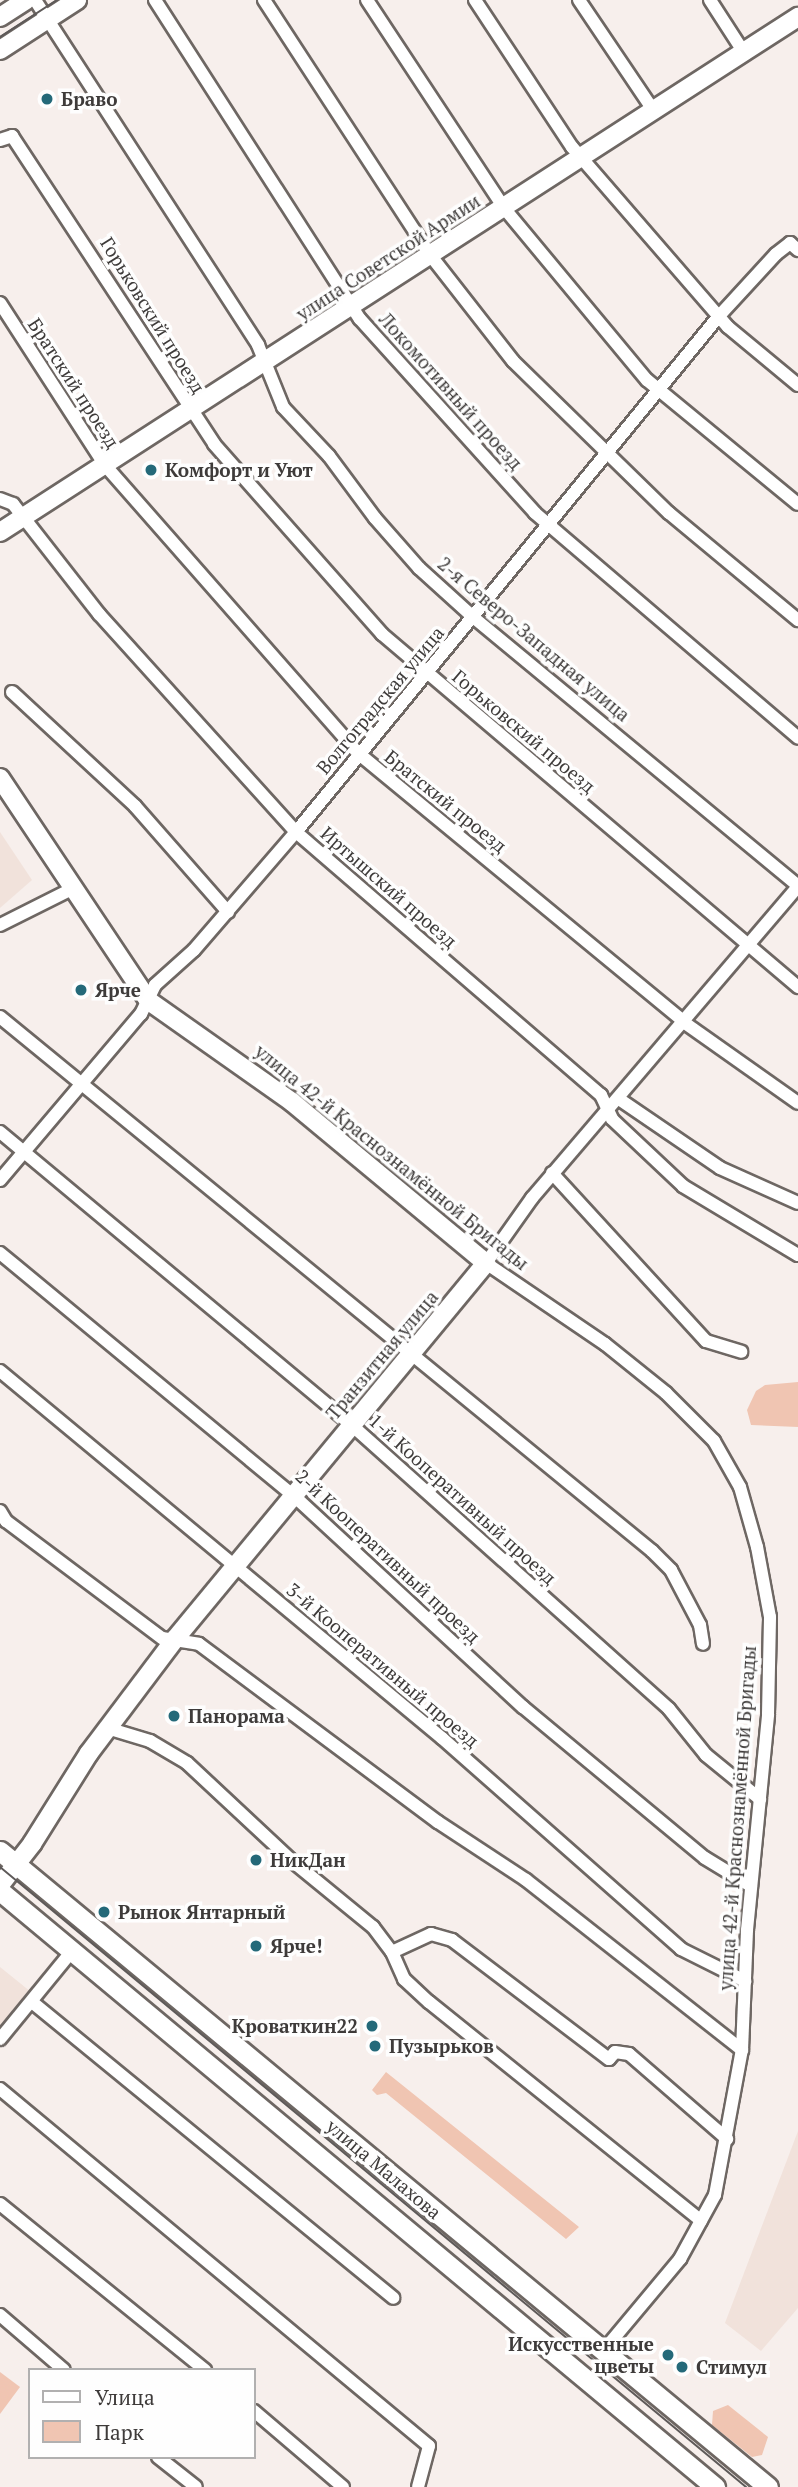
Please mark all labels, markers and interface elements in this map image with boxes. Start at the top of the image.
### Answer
place label: Браво [61,88,118,110]
marker: Браво [39,91,55,107]
street label: улица Советской Армии [292,189,484,325]
street label: Горьковский проезд [96,233,210,397]
street label: Локомотивный проезд [375,308,527,474]
street label: Братский проезд [23,314,125,452]
place label: Комфорт и Уют [165,459,313,481]
marker: Комфорт и Уют [143,462,159,478]
street label: 2-я Северо-Западная улица [433,552,635,726]
street label: Волгоградская улица [312,621,448,779]
street label: Горьковский проезд [448,665,600,797]
street label: Братский проезд [380,745,512,857]
street label: Иртышский проезд [316,822,462,952]
place label: Ярче [95,979,141,1001]
marker: Ярче [73,982,89,998]
street label: улица 42-й Краснознамённой Бригады [251,1039,533,1275]
street label: Транзитная улица [321,1286,443,1424]
street label: 1-й Кооперативный проезд [365,1409,561,1589]
street label: 2-й Кооперативный проезд [291,1464,485,1648]
street label: 3-й Кооперативный проезд [282,1578,484,1752]
street label: улица 42-й Краснознамённой Бригады [714,1645,760,1991]
place label: Панорама [188,1705,285,1727]
marker: Панорама [166,1708,182,1724]
place label: НикДан [270,1849,346,1871]
marker: НикДан [248,1852,264,1868]
place label: Рынок Янтарный [118,1901,285,1923]
marker: Рынок Янтарный [96,1904,112,1920]
place label: Ярче! [270,1935,323,1957]
marker: Ярче! [248,1938,264,1954]
place label: Кроваткин22 [232,2015,358,2037]
marker: Кроваткин22 [364,2018,380,2034]
place label: Пузырьков [389,2035,494,2057]
marker: Пузырьков [367,2038,383,2054]
street label: улица Малахова [322,2114,446,2224]
place label: Искусственные цветы [508,2333,654,2377]
marker: Искусственные цветы [660,2347,676,2363]
place label: Стимул [696,2356,767,2378]
marker: Стимул [674,2359,690,2375]
legend [28,2368,256,2459]
text: Улица [95,2383,155,2411]
text: Парк [95,2418,144,2446]

